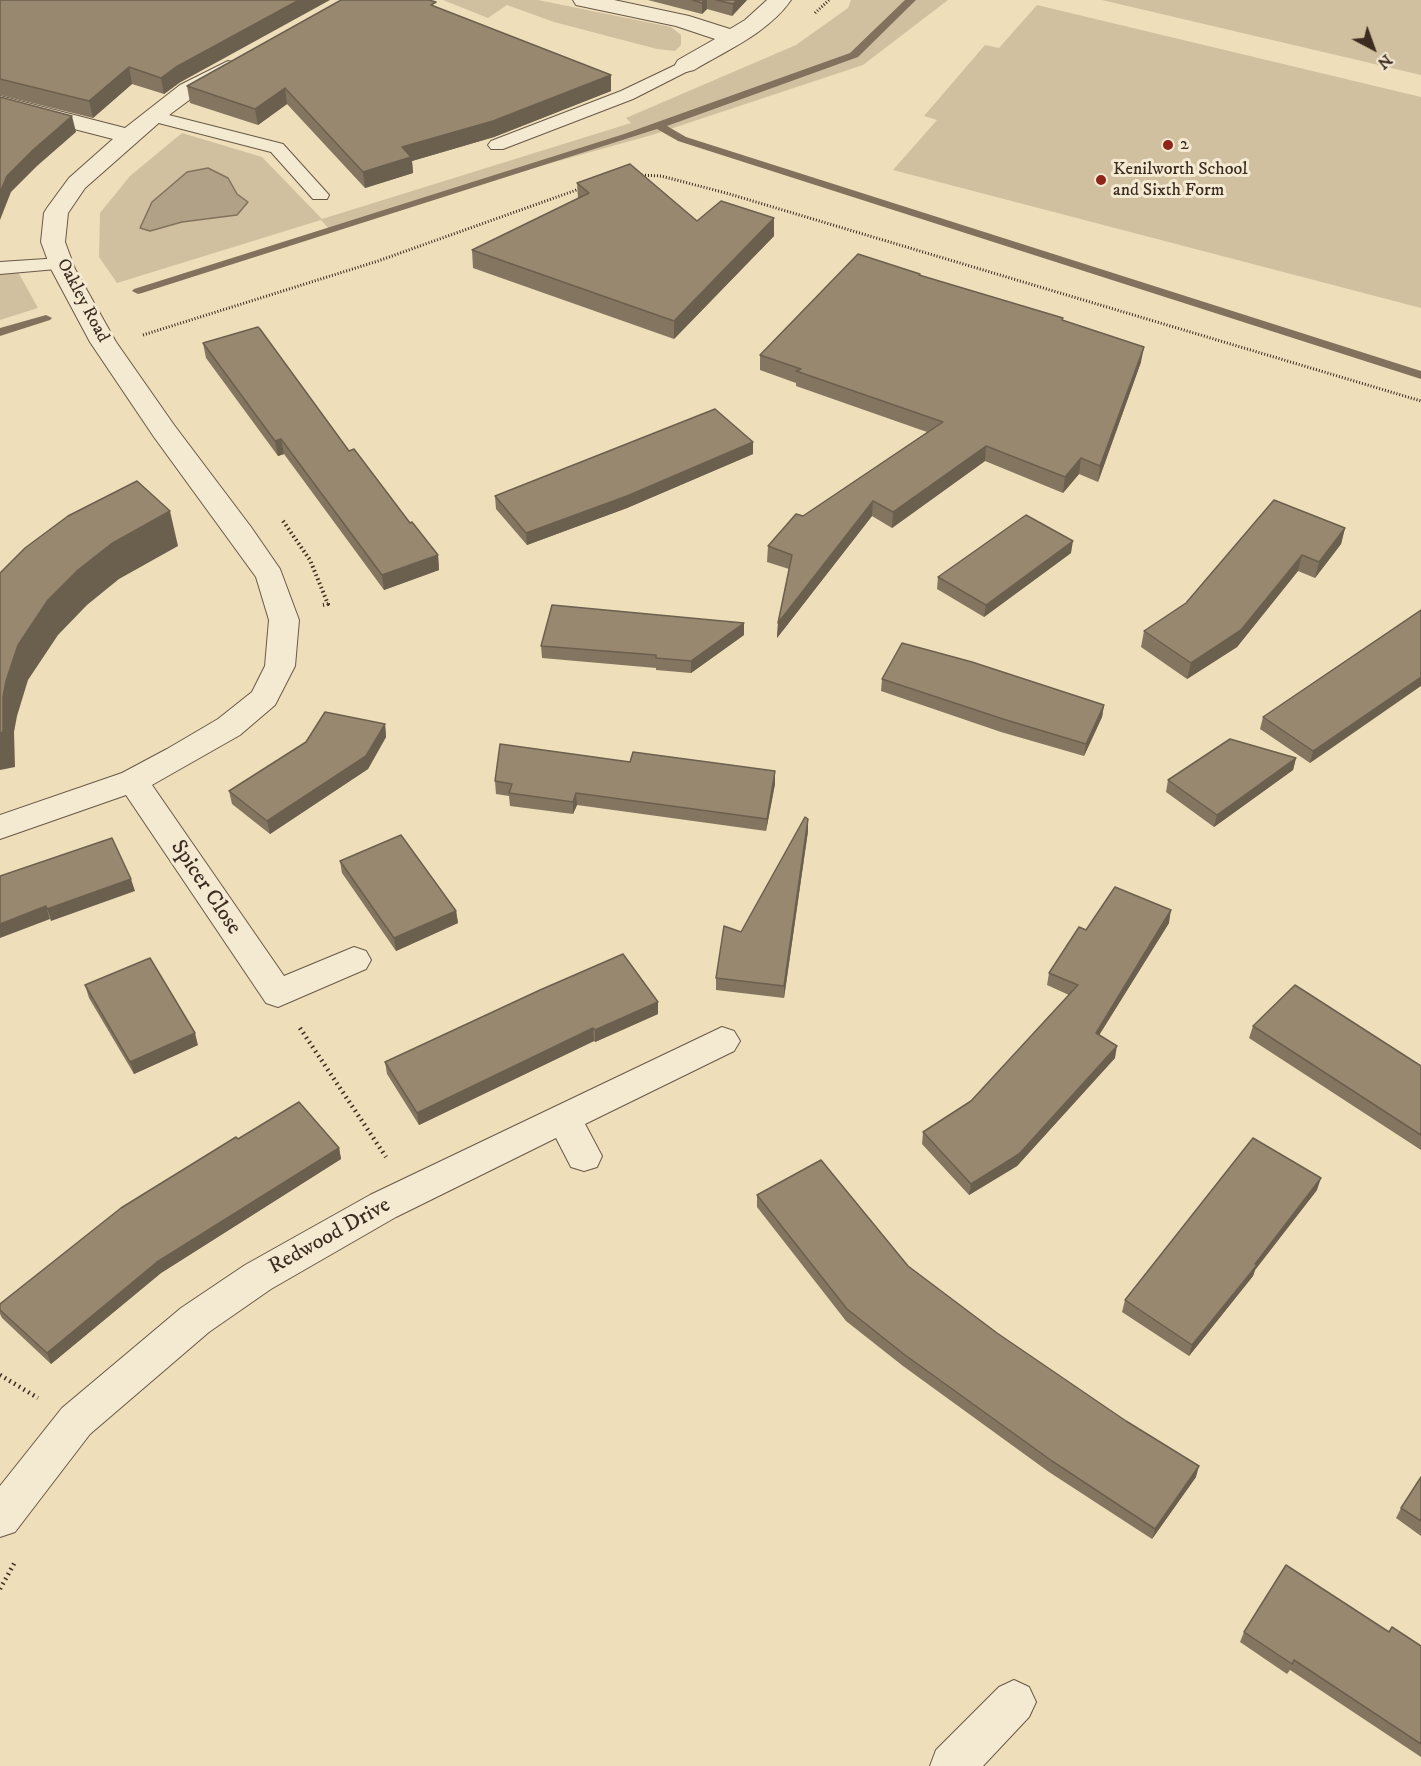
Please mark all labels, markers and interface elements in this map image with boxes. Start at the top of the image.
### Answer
north arrow [1343,18,1403,78]
text: N [1373,50,1396,73]
place label: 2 [1180,134,1189,156]
marker: 2 [1161,138,1175,152]
place label: Kenilworth School and Sixth Form [1113,159,1248,201]
marker: Kenilworth School and Sixth Form [1094,173,1108,187]
street label: Oakley Road [51,255,113,347]
street label: Spicer Close [164,836,246,940]
street label: Redwood Drive [265,1193,395,1281]

